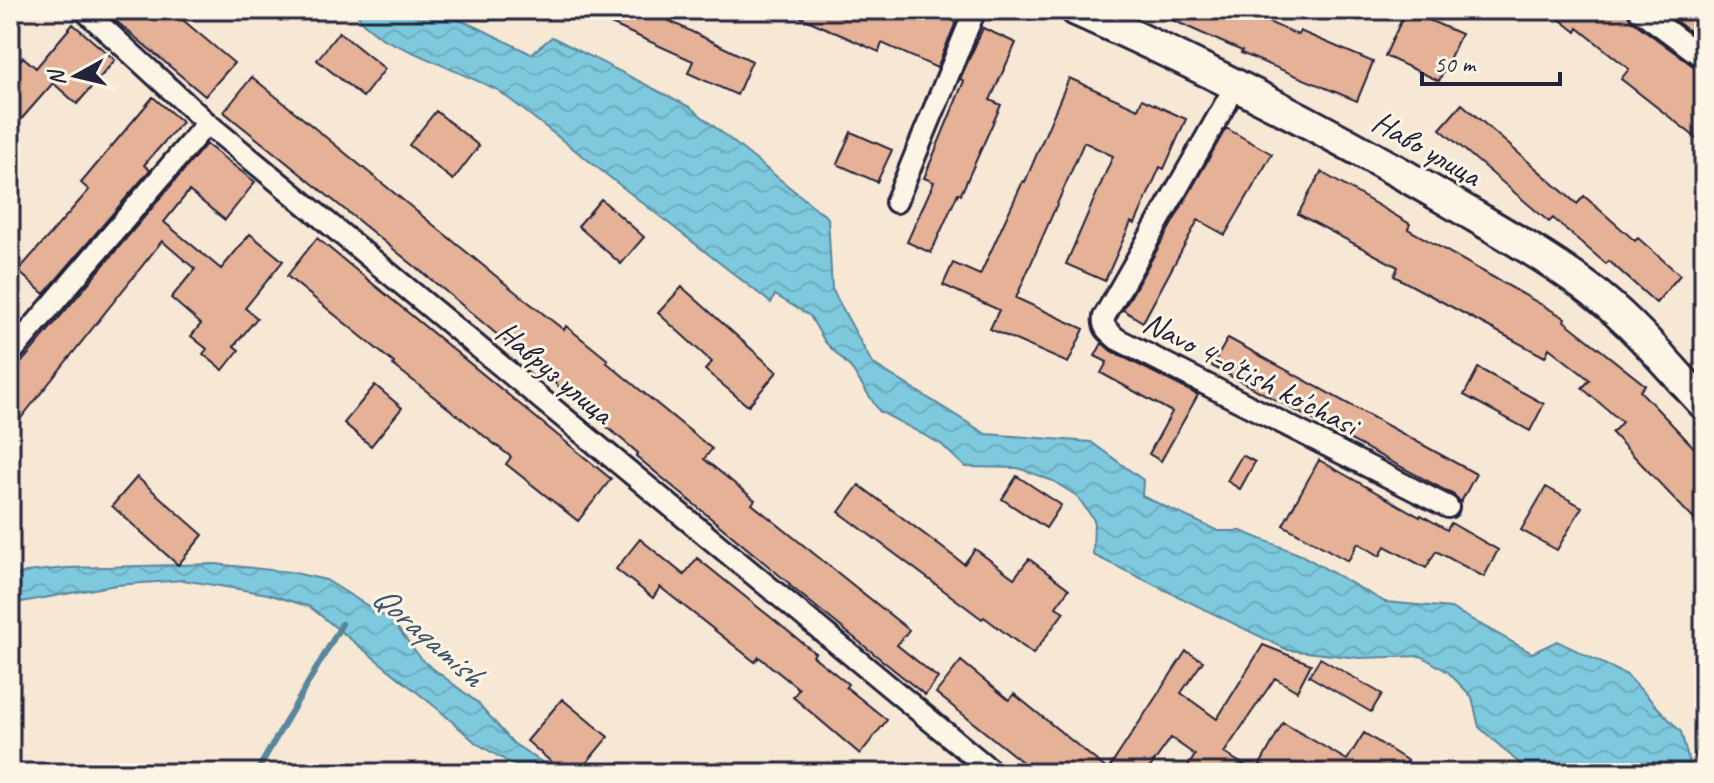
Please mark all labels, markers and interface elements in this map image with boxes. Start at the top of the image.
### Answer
north arrow [36,36,116,116]
scale bar [1422,36,1560,86]
text: 50 m [1434,49,1477,79]
text: N [42,67,72,87]
street label: Наво улица [1365,101,1490,197]
street label: Navo 4-o'tish ko'chasi [1137,302,1369,447]
street label: Навруз улица [488,311,623,435]
water label: Qoraqamish [364,575,495,697]

